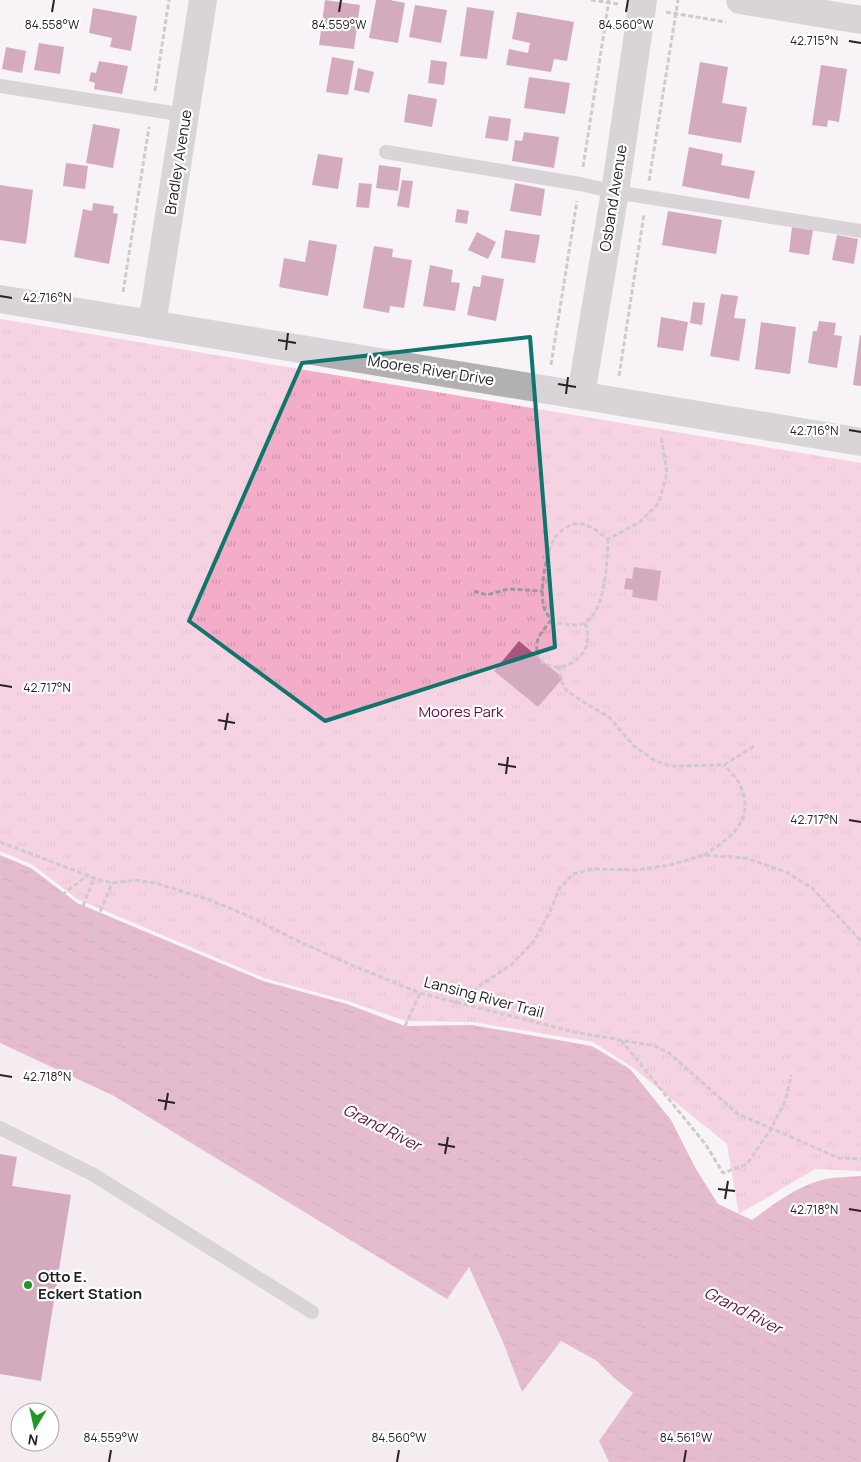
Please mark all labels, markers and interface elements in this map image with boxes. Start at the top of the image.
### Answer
text: 84.558°W [25,16,80,33]
text: 84.559°W [312,16,367,33]
text: 84.560°W [598,16,654,33]
text: 42.715°N [790,32,838,49]
street label: Bradley Avenue [159,108,197,216]
street label: Osband Avenue [594,143,632,253]
text: 42.716°N [23,289,71,306]
street label: Moores River Drive [366,350,496,390]
text: 42.716°N [790,422,838,439]
text: 42.717°N [23,679,71,696]
park label: Moores Park [418,701,504,722]
text: 42.717°N [790,811,838,828]
street label: Lansing River Trail [422,971,546,1023]
text: 42.718°N [23,1068,71,1085]
water label: Grand River [339,1098,427,1157]
text: 42.718°N [790,1201,838,1218]
place label: Otto E. Eckert Station [38,1266,142,1304]
marker: Otto E. Eckert Station [22,1279,34,1291]
water label: Grand River [700,1281,788,1340]
north arrow [10,1402,60,1452]
text: 84.559°W [84,1429,139,1446]
text: 84.560°W [371,1429,427,1446]
text: 84.561°W [660,1429,713,1446]
text: N [26,1430,39,1451]

